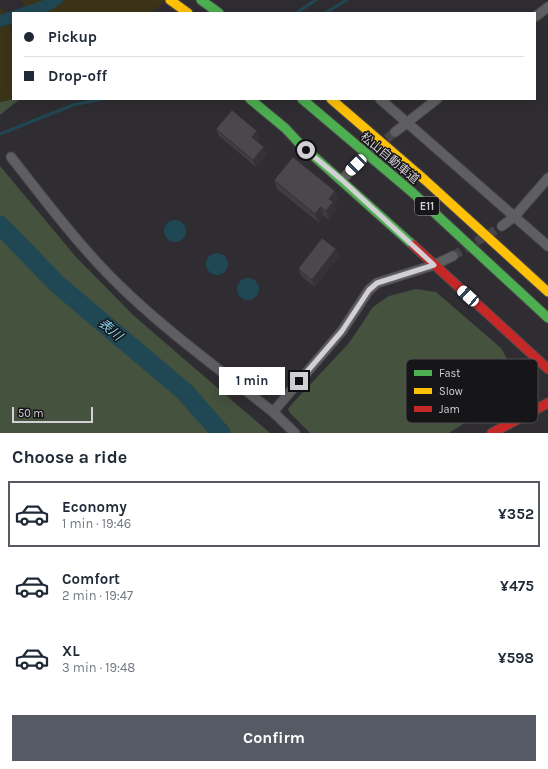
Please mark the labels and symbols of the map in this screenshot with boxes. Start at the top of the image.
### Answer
street label: 松山自動車道 [358,129,422,187]
route start [297,141,315,159]
car [343,152,369,178]
road number: E11 [415,197,439,215]
car [455,284,481,308]
water label: 表川 [96,315,127,345]
legend [406,359,538,423]
callout: 1 min [219,367,285,395]
text: Fast [439,367,460,380]
route end [290,372,308,390]
text: Slow [439,385,463,398]
text: Jam [439,403,460,416]
scale bar [12,405,93,424]

